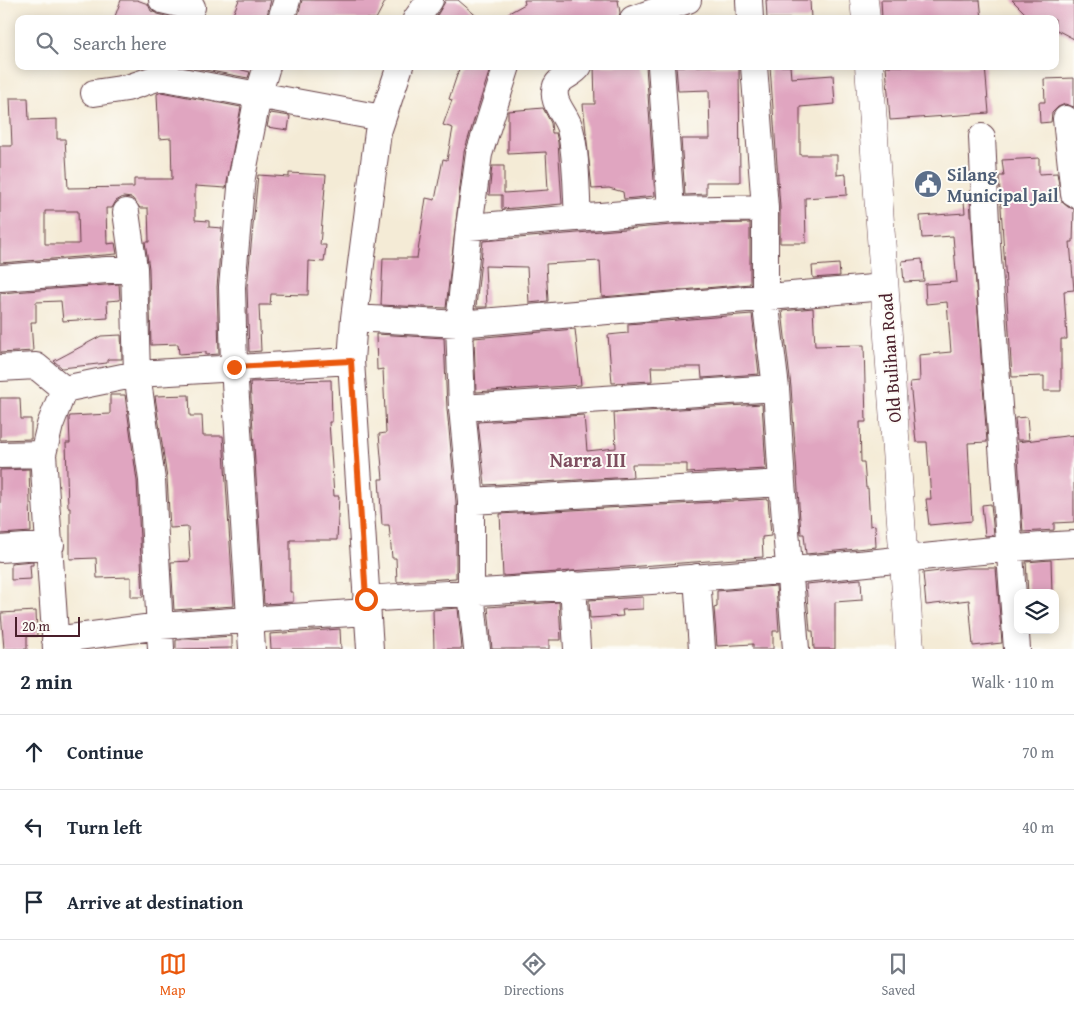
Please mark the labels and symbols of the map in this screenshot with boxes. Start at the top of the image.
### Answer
place label: Silang Municipal Jail [947,161,1059,209]
public building icon: Silang Municipal Jail [913,169,943,199]
street label: Old Bulihan Road [872,292,908,424]
route end [223,356,246,379]
district label: Narra III [550,445,626,474]
route start [355,588,378,611]
scale bar [15,614,80,637]

